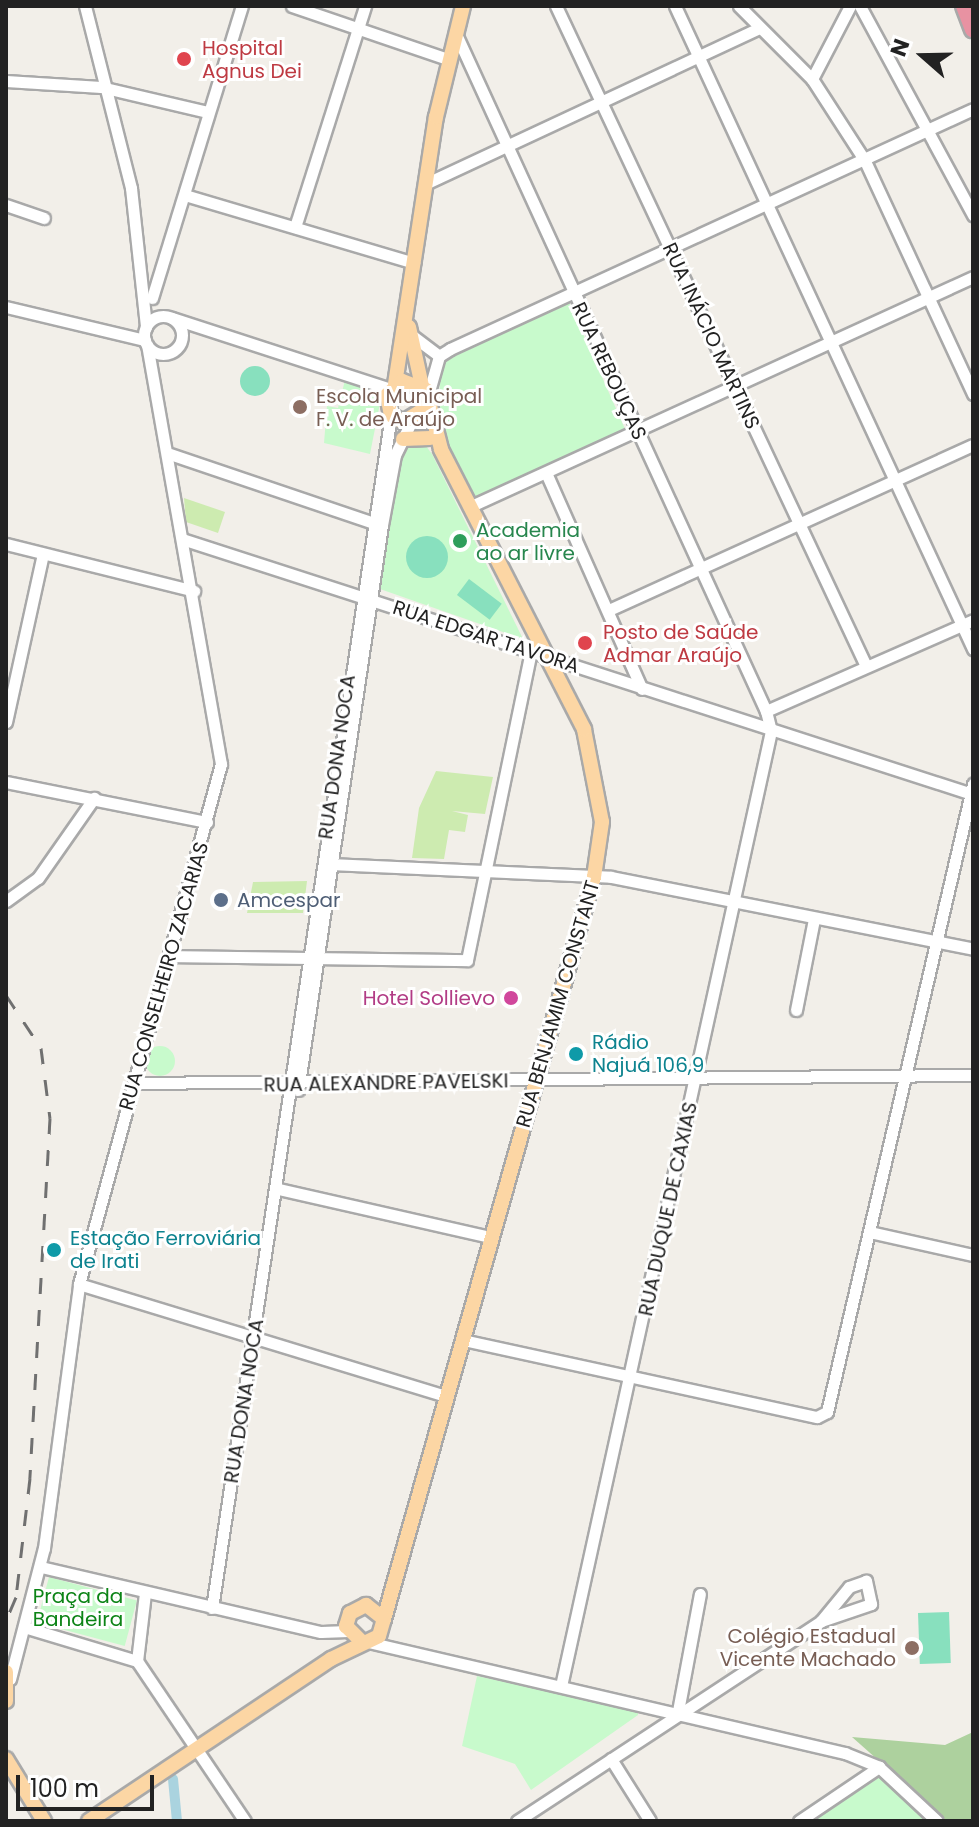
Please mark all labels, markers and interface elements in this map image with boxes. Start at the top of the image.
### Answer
north arrow [883,16,963,96]
text: N [883,35,917,61]
place label: Hospital Agnus Dei [202,36,302,83]
marker: Hospital Agnus Dei [173,48,195,70]
street label: RUA INÁCIO MARTINS [657,239,765,433]
street label: RUA REBOUÇAS [567,298,651,444]
place label: Escola Municipal F. V. de Araújo [316,384,482,431]
marker: Escola Municipal F. V. de Araújo [291,398,309,416]
place label: Academia ao ar livre [476,518,580,565]
marker: Academia ao ar livre [451,532,469,550]
street label: RUA EDGAR TAVORA [390,596,582,678]
place label: Posto de Saúde Admar Araújo [603,620,758,667]
marker: Posto de Saúde Admar Araújo [574,632,596,654]
street label: RUA DONA NOCA [314,673,360,841]
street label: RUA CONSELHEIRO ZACARIAS [114,839,214,1113]
street label: RUA BENJAMIM CONSTANT [511,878,605,1130]
place label: Amcespar [237,888,341,912]
marker: Amcespar [212,891,230,909]
place label: Hotel Sollievo [363,986,495,1010]
marker: Hotel Sollievo [502,989,520,1007]
place label: Rádio Najuá 106,9 [592,1030,704,1077]
marker: Rádio Najuá 106,9 [567,1045,585,1063]
street label: RUA ALEXANDRE PAVELSKI [263,1069,509,1097]
street label: RUA DUQUE DE CAXIAS [634,1100,702,1318]
place label: Estação Ferroviária de Irati [70,1226,261,1273]
marker: Estação Ferroviária de Irati [45,1241,63,1259]
street label: RUA DONA NOCA [219,1317,269,1485]
park label: Praça da Bandeira [33,1585,123,1632]
place label: Colégio Estadual Vicente Machado [720,1624,896,1671]
marker: Colégio Estadual Vicente Machado [903,1639,921,1657]
scale bar [20,1759,158,1809]
text: 100 m [30,1772,99,1805]

